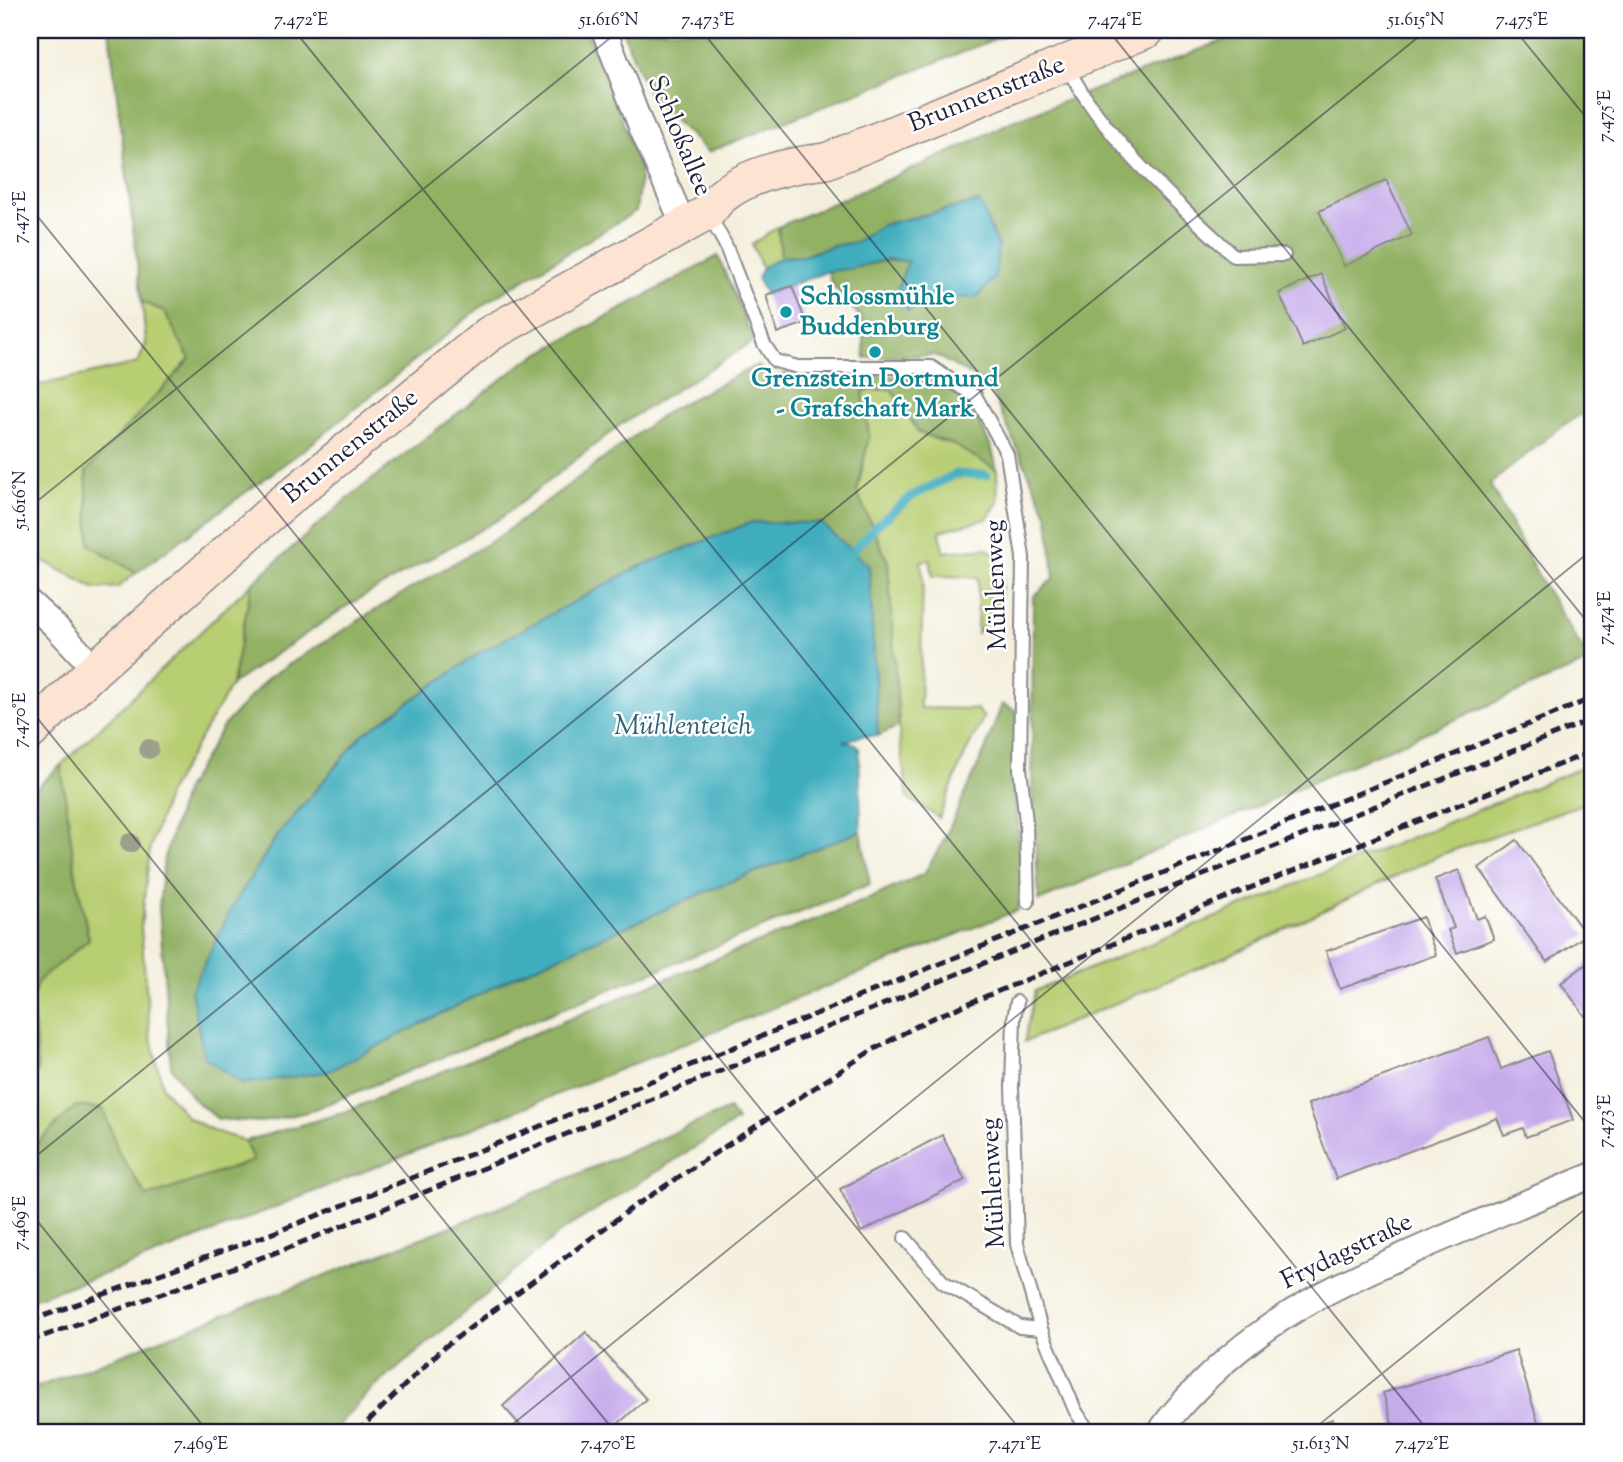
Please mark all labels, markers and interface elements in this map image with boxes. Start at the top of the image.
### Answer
text: 7.472°E [274,8,328,34]
text: 51.616°N [578,8,639,34]
text: 7.473°E [681,8,735,34]
text: 7.474°E [1088,8,1142,34]
text: 51.615°N [1387,8,1444,34]
text: 7.475°E [1496,8,1548,34]
street label: Brunnenstraße [903,47,1071,143]
street label: Schloßallee [637,70,721,202]
text: 7.475°E [1593,90,1619,142]
text: 7.471°E [8,191,34,243]
place label: Schlossmühle Buddenburg [800,279,955,346]
marker: Schlossmühle Buddenburg [778,304,794,320]
marker: Grenzstein Dortmund - Grafschaft Mark [867,344,883,360]
place label: Grenzstein Dortmund - Grafschaft Mark [751,361,999,428]
street label: Brunnenstraße [275,380,427,514]
text: 51.616°N [8,470,34,531]
street label: Mühlenweg [976,519,1018,651]
text: 7.474°E [1593,591,1619,645]
text: 7.470°E [8,692,34,748]
water label: Mühlenteich [614,707,752,747]
text: 7.473°E [1593,1094,1619,1148]
street label: Mühlenweg [972,1117,1016,1249]
text: 7.469°E [8,1196,34,1250]
street label: Frydagstraße [1275,1204,1419,1300]
text: 7.469°E [174,1432,228,1458]
text: 7.470°E [580,1432,636,1458]
text: 7.471°E [989,1432,1041,1458]
text: 51.613°N [1291,1432,1350,1458]
text: 7.472°E [1395,1432,1449,1458]

